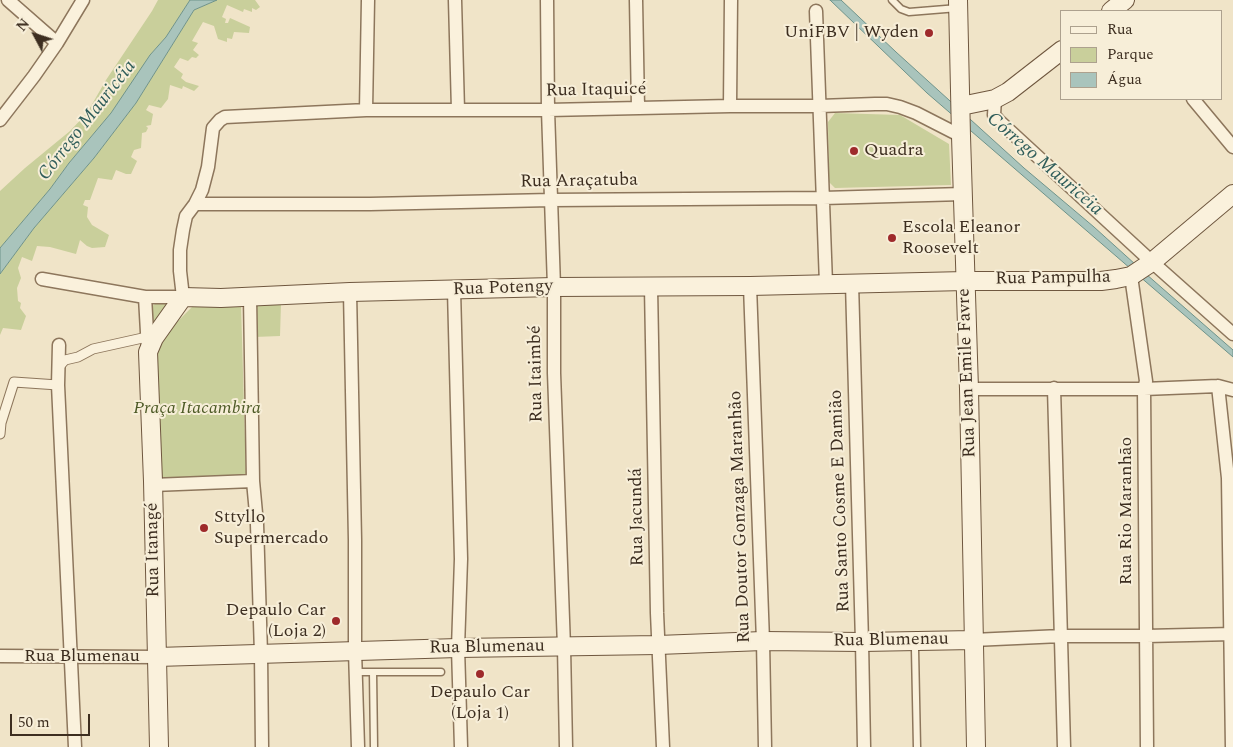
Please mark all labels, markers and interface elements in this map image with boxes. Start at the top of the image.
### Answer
north arrow [10,10,60,60]
legend [1060,10,1223,100]
text: N [11,14,35,36]
text: Rua [1107,18,1133,41]
place label: UniFBV | Wyden [784,22,919,44]
marker: UniFBV | Wyden [923,27,935,39]
text: Parque [1107,43,1154,66]
water label: Córrego Mauricéia [34,56,142,186]
text: Água [1107,68,1142,91]
street label: Rua Itaquicé [546,79,646,103]
water label: Córrego Mauricéia [981,108,1107,222]
place label: Quadra [864,140,924,162]
marker: Quadra [848,145,860,157]
street label: Rua Araçatuba [520,170,638,194]
place label: Escola Eleanor Roosevelt [902,217,1020,260]
marker: Escola Eleanor Roosevelt [886,232,898,244]
street label: Rua Pampulha [995,267,1111,291]
street label: Rua Potengy [453,276,553,302]
street label: Rua Jean Emile Favre [954,288,982,458]
street label: Rua Itaimbé [525,325,549,423]
street label: Rua Santo Cosme E Damião [826,389,856,613]
street label: Rua Doutor Gonzaga Maranhão [726,390,756,644]
park label: Praça Itacambira [133,398,261,420]
street label: Rua Rio Maranhão [1116,437,1138,585]
street label: Rua Jacundá [626,467,650,567]
street label: Rua Itanagé [142,502,166,598]
place label: Sttyllo Supermercado [214,507,328,550]
marker: Sttyllo Supermercado [198,522,210,534]
place label: Depaulo Car (Loja 2) [226,600,326,642]
marker: Depaulo Car (Loja 2) [330,615,342,627]
street label: Rua Blumenau [833,629,949,653]
street label: Rua Blumenau [429,636,545,660]
street label: Rua Blumenau [24,646,140,668]
marker: Depaulo Car (Loja 1) [474,668,486,680]
place label: Depaulo Car (Loja 1) [430,682,530,724]
scale bar [12,704,92,736]
text: 50 m [18,711,50,734]

